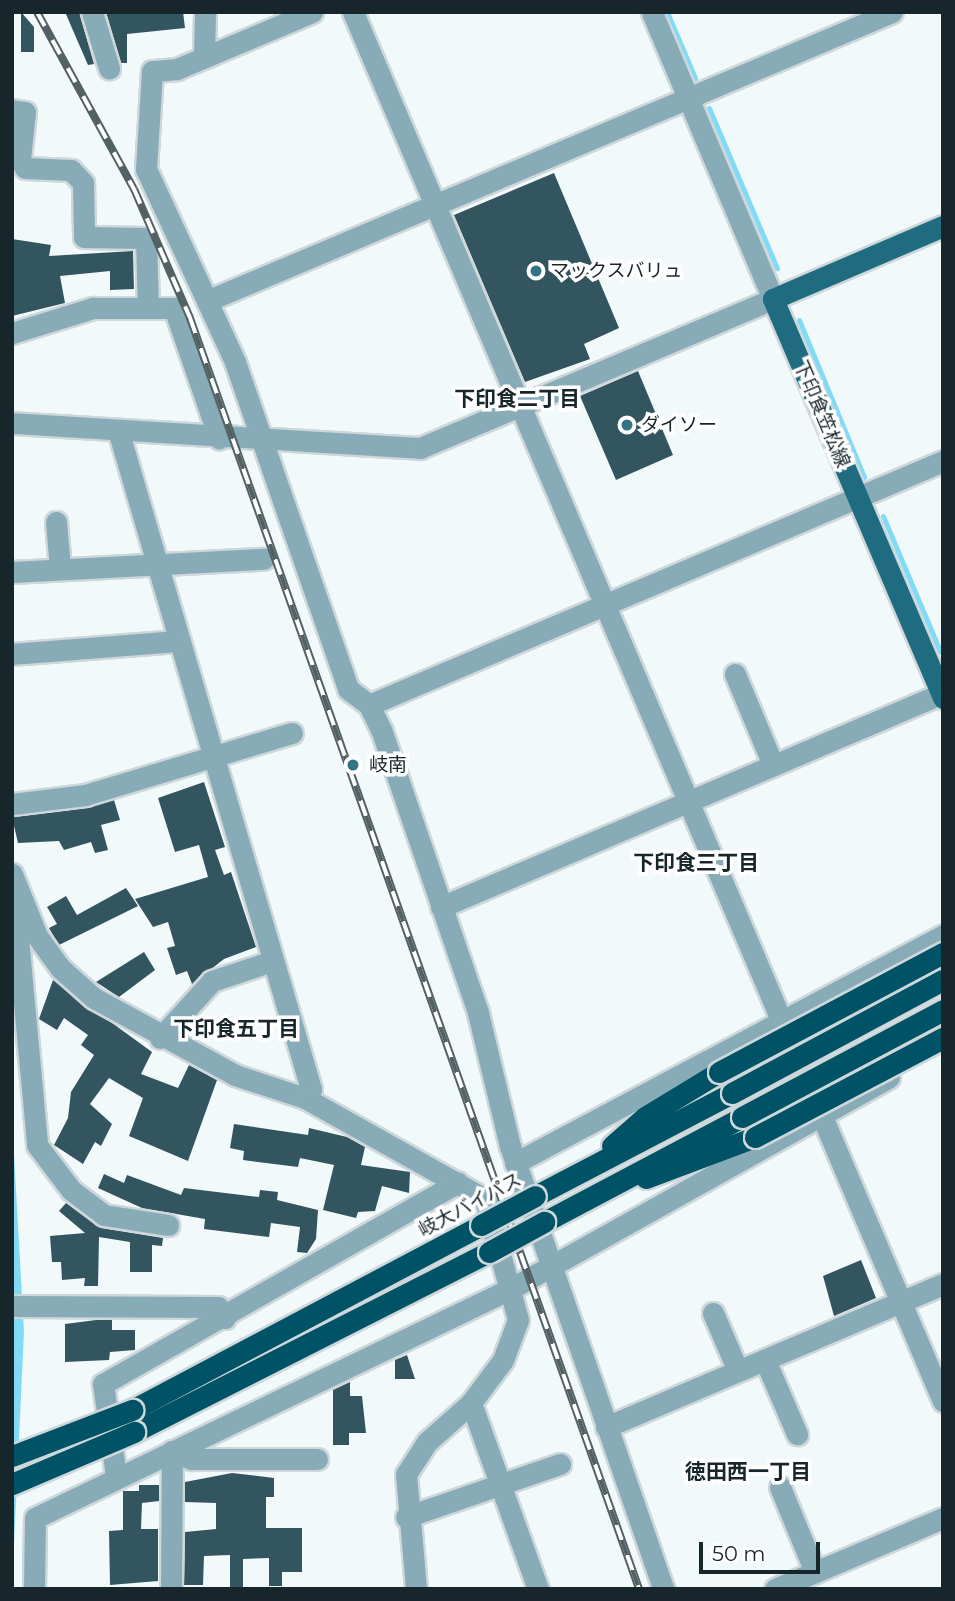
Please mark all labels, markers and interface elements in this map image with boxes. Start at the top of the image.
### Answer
place label: マックスバリュ [550,260,683,282]
marker: マックスバリュ [528,263,544,279]
street label: 下印食笠松線 [789,357,855,471]
district label: 下印食二丁目 [454,386,580,412]
place label: ダイソー [641,414,717,436]
marker: ダイソー [619,417,635,433]
place label: 岐南 [369,754,407,776]
marker: 岐南 [343,755,363,775]
district label: 下印食三丁目 [633,850,759,876]
district label: 下印食五丁目 [173,1016,299,1042]
street label: 岐大バイパス [414,1168,526,1242]
district label: 徳田西一丁目 [685,1459,811,1485]
scale bar [703,1528,824,1572]
text: 50 m [712,1541,766,1566]

